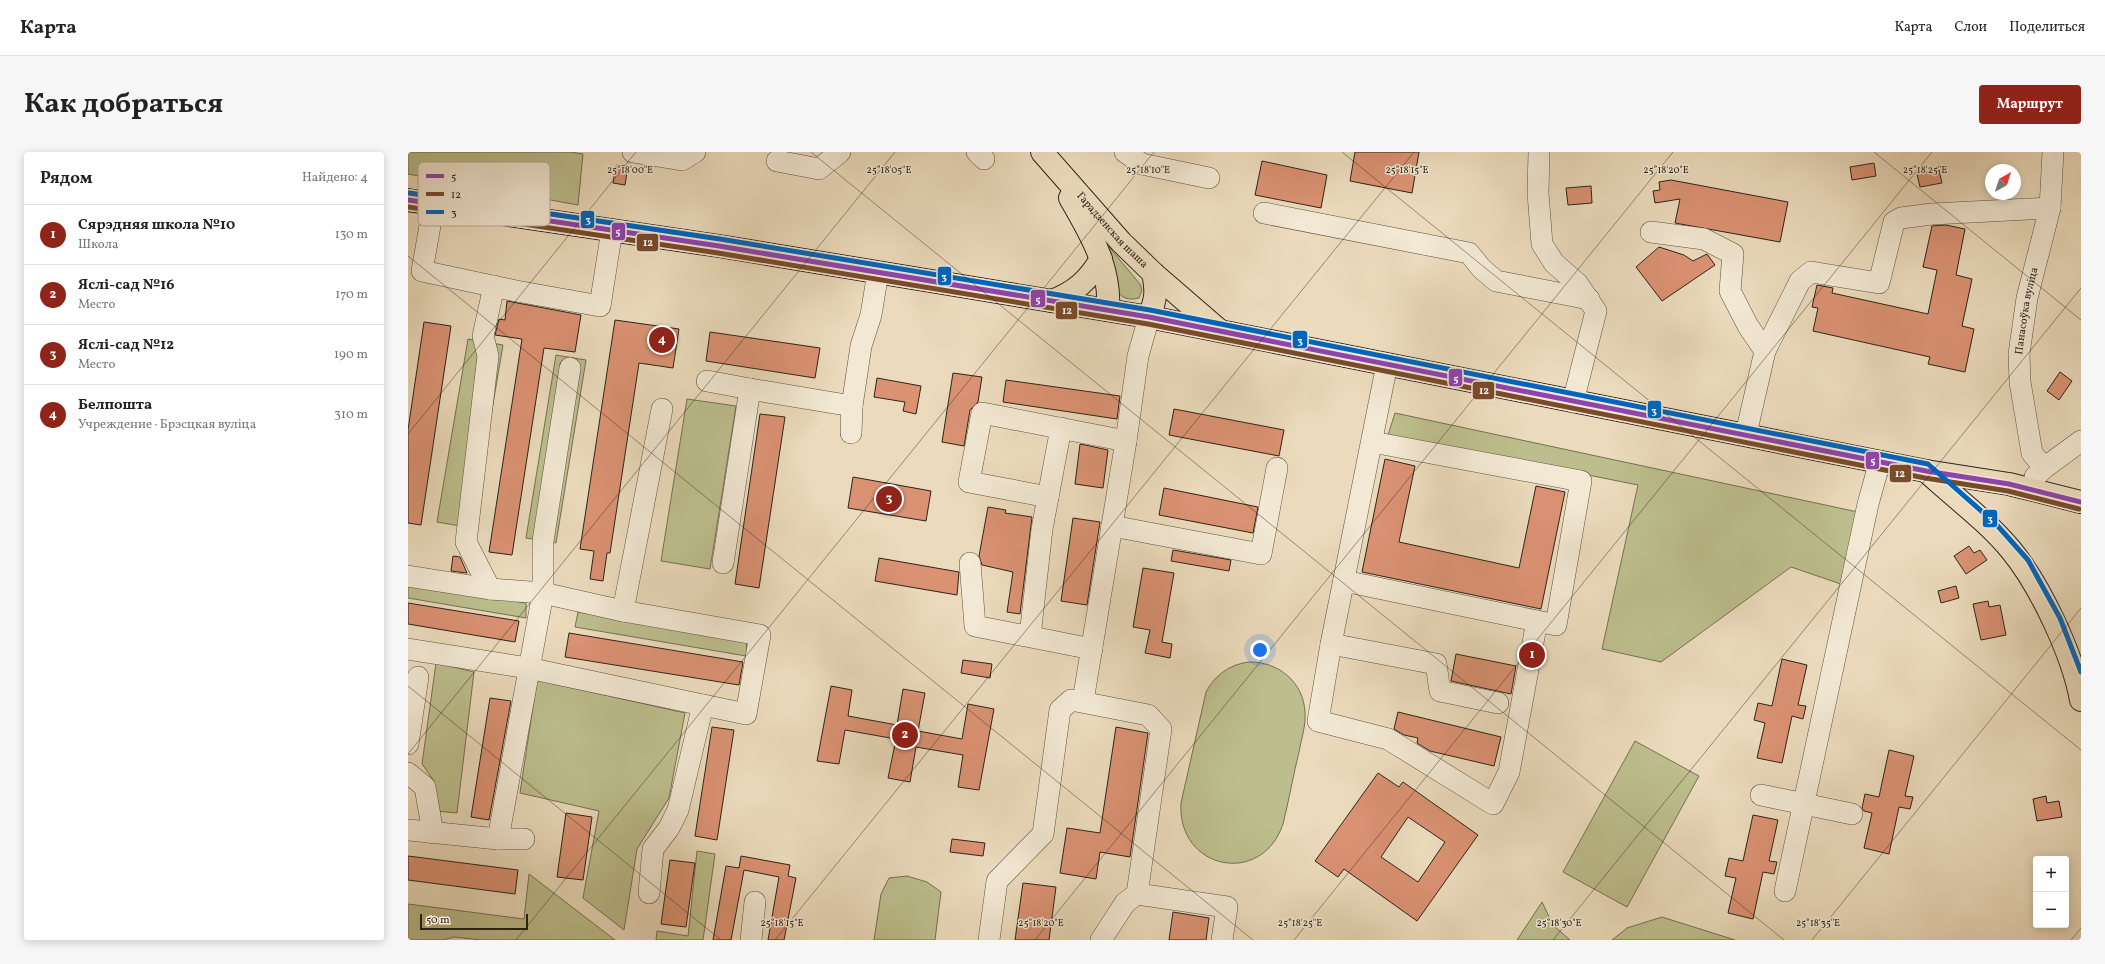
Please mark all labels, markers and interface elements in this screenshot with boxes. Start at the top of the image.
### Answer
text: Карта [20,15,77,41]
text: Карта [1894,18,1932,37]
text: Слои [1954,18,1987,37]
text: Поделиться [2009,18,2085,37]
text: Как добраться [24,85,223,124]
button: Маршрут [1979,85,2081,124]
legend [418,162,550,226]
text: 25°18'00"E [607,163,653,177]
text: 25°18'05"E [867,163,911,177]
text: 25°18'10"E [1126,163,1170,177]
text: 25°18'15"E [1386,163,1429,177]
text: 25°18'20"E [1643,163,1689,177]
text: 25°18'25"E [1903,163,1947,177]
north arrow [1985,164,2021,200]
text: Рядом [40,167,93,190]
text: Найдено: 4 [302,169,368,187]
text: 5 [451,170,456,185]
text: 12 [451,188,461,203]
street label: Гарадзенская шаша [1073,189,1152,272]
text: 3 [451,206,457,221]
line badge: 3 [580,210,595,229]
text: 3 [585,213,591,228]
text: Сярэдняя школа №10 [78,215,235,236]
line badge: 5 [611,222,626,241]
text: 5 [615,225,621,240]
text: 1 [50,226,56,244]
text: 130 m [335,226,368,244]
line badge: 12 [636,233,659,252]
text: Школа [78,236,118,254]
text: 12 [643,236,653,251]
street label: Панасоўка вуліца [2012,265,2042,356]
line badge: 3 [937,266,952,286]
text: 3 [941,270,947,285]
text: Яслі-сад №16 [78,275,175,296]
text: 2 [50,286,56,304]
text: 170 m [335,286,368,304]
line badge: 5 [1030,289,1046,308]
text: 5 [1035,293,1041,308]
text: Место [78,296,115,314]
line badge: 12 [1055,301,1078,320]
text: 12 [1062,304,1072,319]
pin: 4 [649,325,675,355]
line badge: 3 [1292,330,1308,349]
text: 3 [1297,334,1303,349]
text: Яслі-сад №12 [78,335,174,356]
text: 3 [50,346,56,364]
text: 190 m [334,346,368,364]
text: Место [78,356,115,374]
line badge: 5 [1448,368,1463,387]
text: 5 [1453,372,1459,387]
line badge: 12 [1472,381,1495,400]
text: 12 [1479,384,1489,399]
text: Белпошта [78,395,152,416]
line badge: 3 [1647,400,1662,419]
text: 3 [1651,404,1657,419]
text: 4 [49,406,57,424]
text: 310 m [334,406,368,424]
text: Учреждение · Брэсцкая вуліца [78,416,256,434]
line badge: 5 [1865,451,1880,470]
text: 5 [1870,454,1876,469]
line badge: 12 [1889,464,1912,483]
text: 12 [1895,467,1905,482]
pin: 3 [876,484,902,514]
line badge: 3 [1982,509,1998,528]
text: 3 [1987,512,1993,527]
your location [1250,640,1270,660]
pin: 1 [1519,640,1545,670]
pin: 2 [892,720,918,750]
map controls [2033,856,2069,928]
button: + [2033,856,2069,892]
button: − [2033,892,2069,928]
scale bar [420,912,528,931]
text: 50 m [426,913,450,928]
text: 25°18'15"E [761,916,804,930]
text: 25°18'20"E [1018,916,1064,930]
text: 25°18'25"E [1278,916,1322,930]
text: 25°18'30"E [1536,916,1582,930]
text: 25°18'35"E [1796,916,1840,930]

